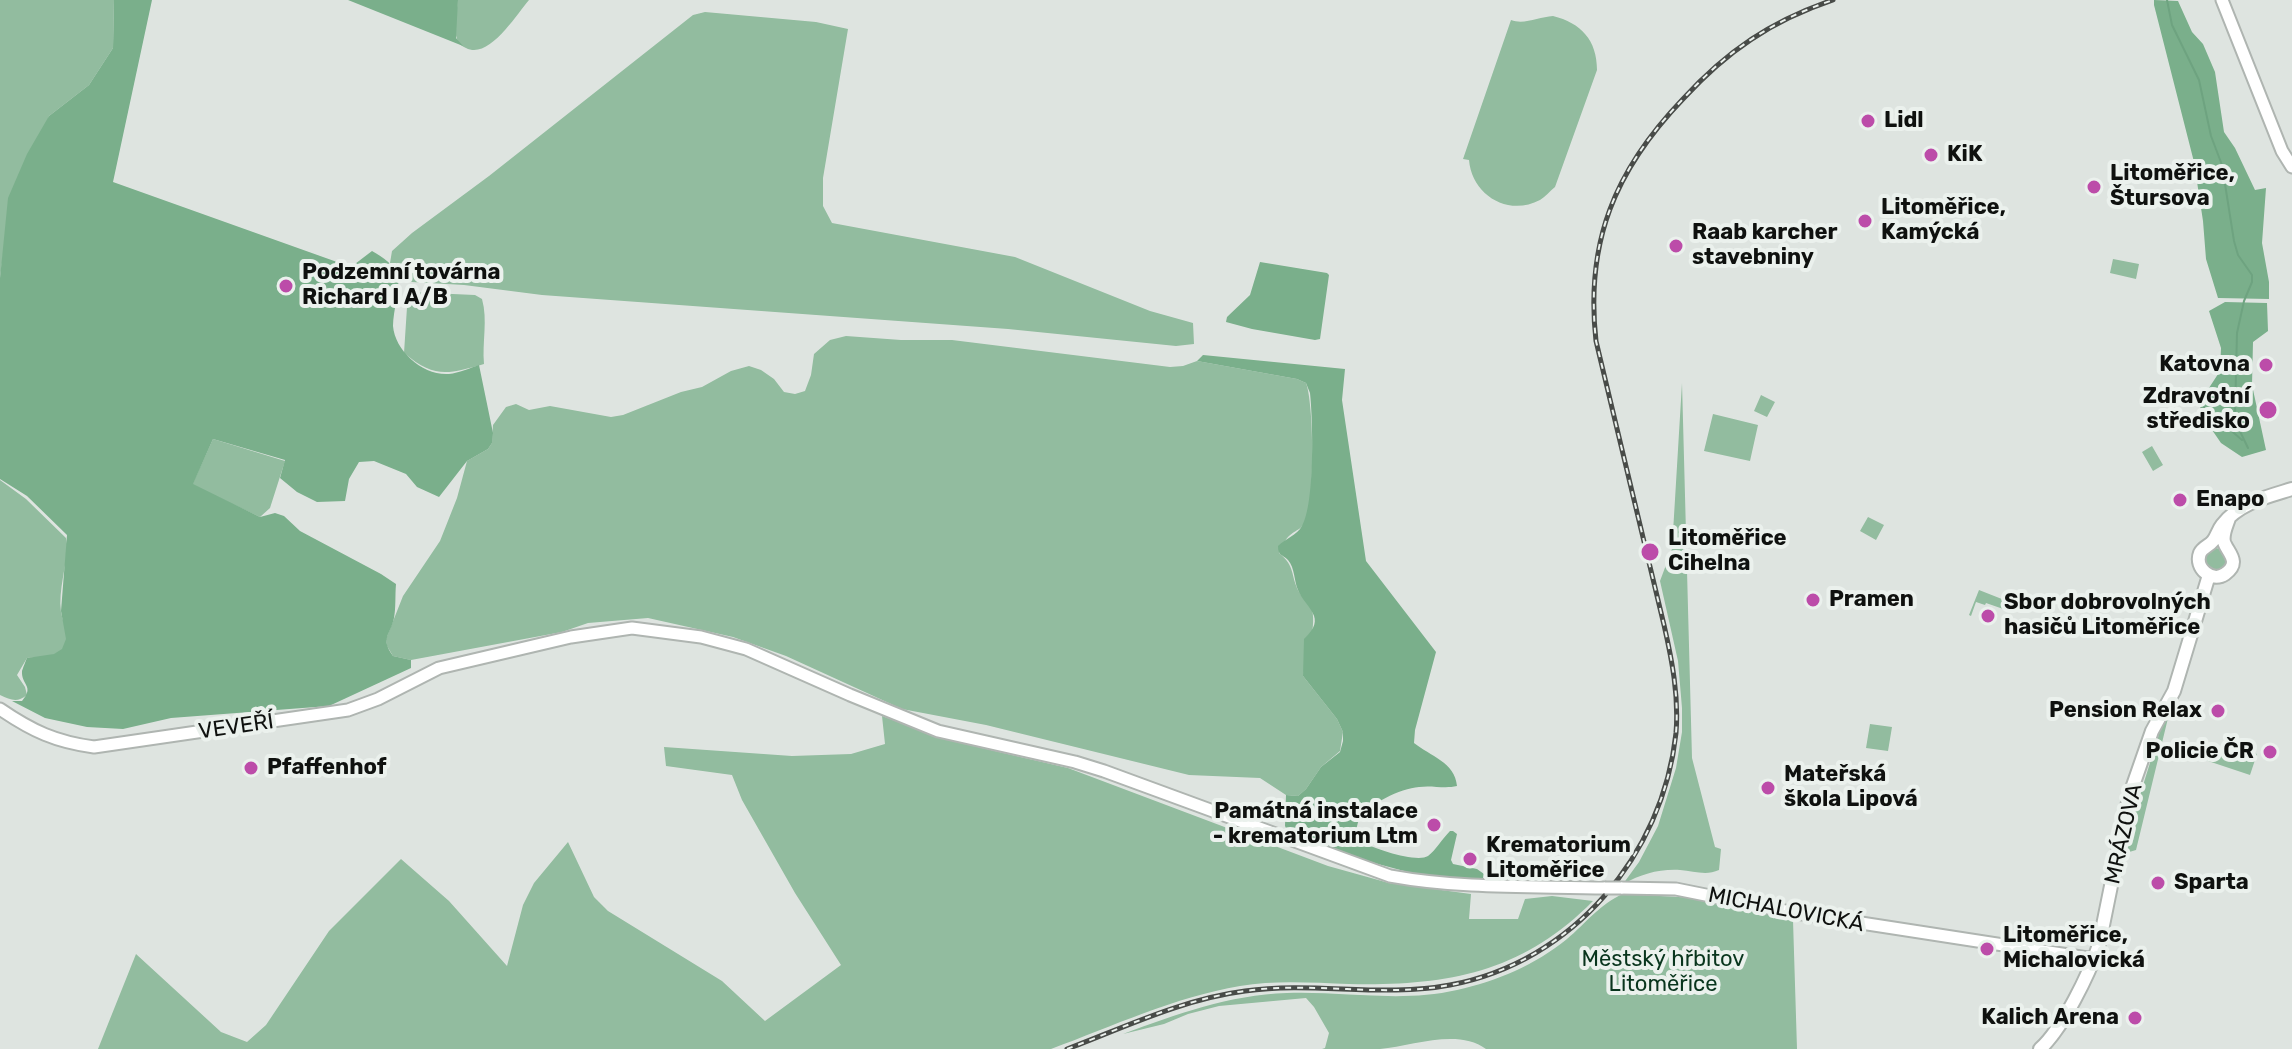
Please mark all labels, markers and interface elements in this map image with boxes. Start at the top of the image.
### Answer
place label: Lidl [1884,108,1924,134]
marker: Lidl [1859,112,1877,130]
place label: KiK [1947,142,1982,168]
marker: KiK [1922,146,1940,164]
place label: Litoměřice, Štursova [2110,161,2235,212]
marker: Litoměřice, Štursova [2085,178,2103,196]
place label: Litoměřice, Kamýcká [1881,195,2006,246]
marker: Litoměřice, Kamýcká [1856,212,1874,230]
place label: Raab karcher stavebniny [1692,220,1838,272]
marker: Raab karcher stavebniny [1667,237,1685,255]
place label: Podzemní továrna Richard I A/B [302,260,500,312]
marker: Podzemní továrna Richard I A/B [277,277,295,295]
place label: Katovna [2159,352,2250,378]
marker: Katovna [2257,356,2275,374]
place label: Zdravotní středisko [2143,384,2250,436]
marker: Zdravotní středisko [2257,399,2279,421]
place label: Enapo [2196,487,2265,513]
marker: Enapo [2171,491,2189,509]
place label: Litoměřice Cihelna [1668,526,1787,578]
marker: Litoměřice Cihelna [1639,541,1661,563]
place label: Pramen [1829,587,1914,613]
place label: Sbor dobrovolných hasičů Litoměřice [2004,590,2211,642]
marker: Pramen [1804,591,1822,609]
marker: Sbor dobrovolných hasičů Litoměřice [1979,607,1997,625]
place label: Pension Relax [2049,698,2202,724]
marker: Pension Relax [2209,702,2227,720]
street label: VEVEŘÍ [197,709,275,745]
place label: Policie ČR [2146,739,2254,765]
marker: Policie ČR [2261,743,2279,761]
place label: Pfaffenhof [267,755,387,781]
marker: Pfaffenhof [242,759,260,777]
place label: Mateřská škola Lipová [1784,762,1918,814]
marker: Mateřská škola Lipová [1759,779,1777,797]
street label: MRÁZOVA [2100,781,2148,887]
place label: Památná instalace - krematorium Ltm [1213,799,1418,850]
marker: Památná instalace - krematorium Ltm [1425,816,1443,834]
place label: Krematorium Litoměřice [1486,833,1631,884]
marker: Krematorium Litoměřice [1461,850,1479,868]
place label: Sparta [2174,870,2249,896]
marker: Sparta [2149,874,2167,892]
street label: MICHALOVICKÁ [1706,882,1866,938]
place label: Litoměřice, Michalovická [2003,923,2145,974]
marker: Litoměřice, Michalovická [1978,940,1996,958]
park label: Městský hřbitov Litoměřice [1582,947,1744,998]
place label: Kalich Arena [1981,1005,2119,1031]
marker: Kalich Arena [2126,1009,2144,1027]

